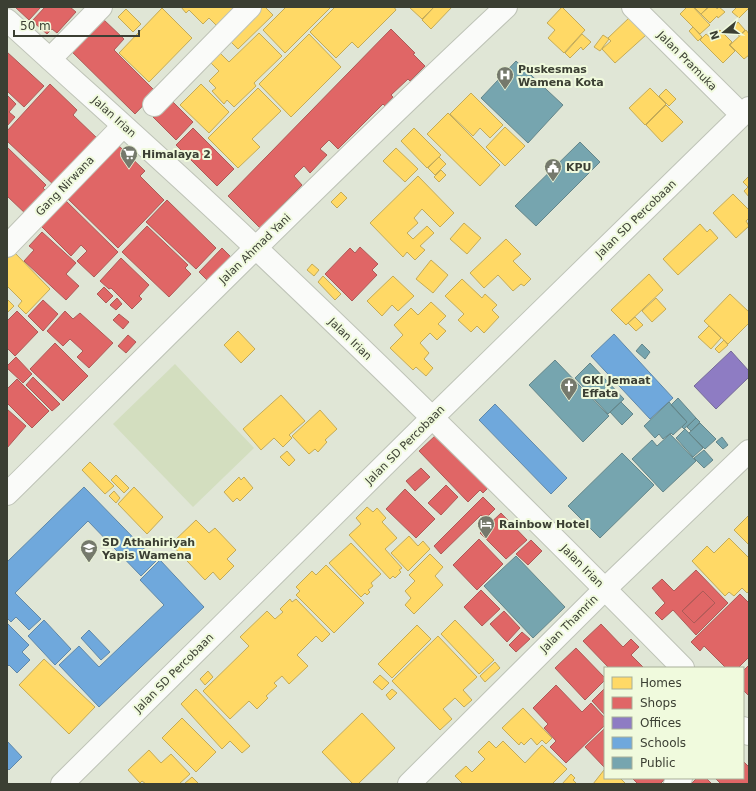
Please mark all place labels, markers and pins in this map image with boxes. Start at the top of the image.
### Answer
place label: Puskesmas Wamena Kota [518,63,604,89]
hospital icon: Puskesmas Wamena Kota [495,65,515,90]
supermarket icon: Himalaya 2 [119,144,139,169]
place label: Himalaya 2 [142,148,211,161]
public building icon: KPU [543,157,563,182]
place label: KPU [566,161,592,174]
place label: GKI Jemaat Effata [582,374,651,400]
church icon: GKI Jemaat Effata [559,376,579,401]
hotel icon: Rainbow Hotel [476,514,496,539]
place label: Rainbow Hotel [499,518,589,531]
place label: SD Athahiriyah Yapis Wamena [101,536,195,562]
school or university icon: SD Athahiriyah Yapis Wamena [79,538,99,563]

